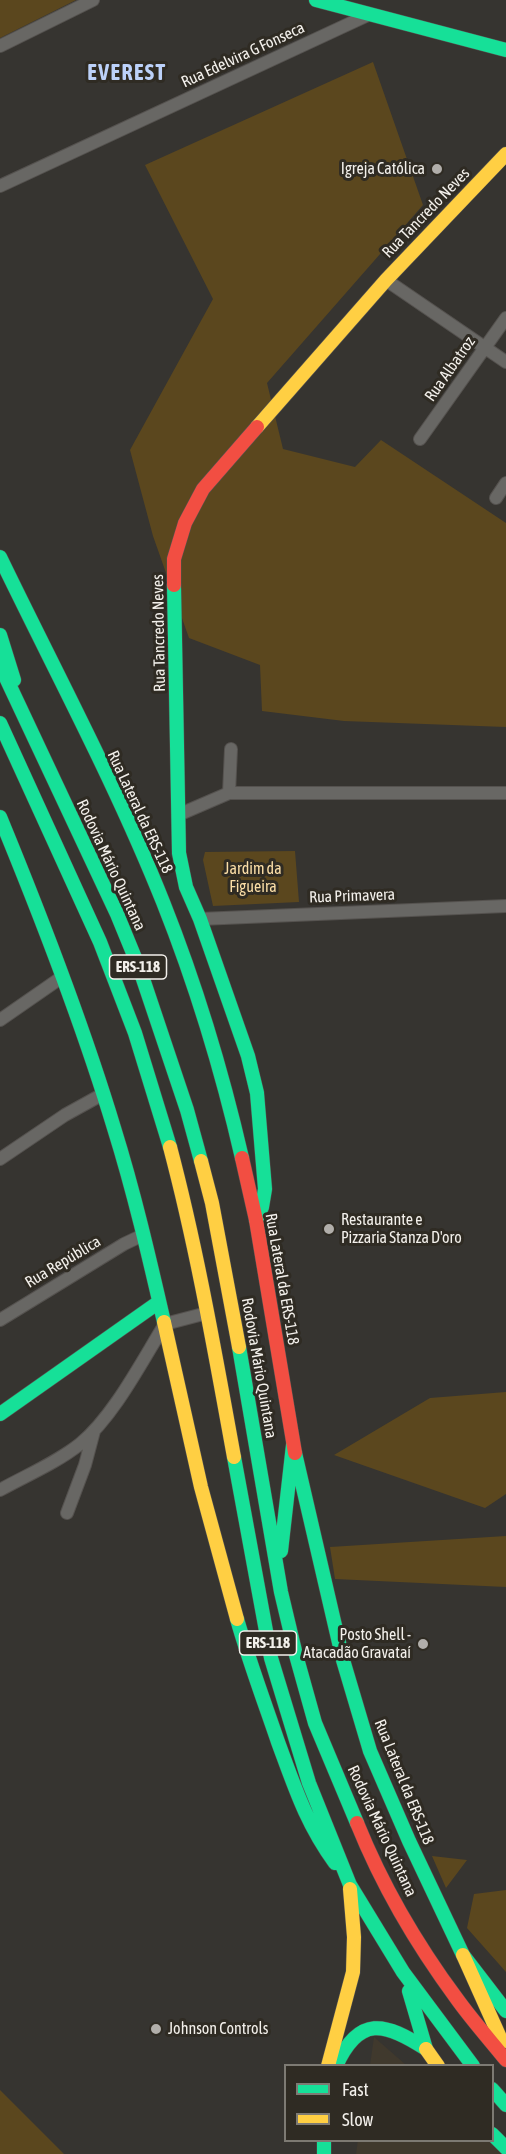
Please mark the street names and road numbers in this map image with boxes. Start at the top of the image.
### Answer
street label: Rua Edelvira G Fonseca [178,18,308,92]
street label: Rua Tancredo Neves [378,164,474,262]
street label: Rua Albatroz [421,333,479,405]
street label: Rua Tancredo Neves [148,574,170,692]
street label: Rua Lateral da ERS-118 [103,747,177,877]
street label: Rodovia Mário Quintana [72,796,150,934]
street label: Rua Primavera [309,885,395,907]
road number: ERS-118 [110,955,166,979]
street label: Rua Lateral da ERS-118 [261,1212,303,1346]
street label: Rua República [22,1232,104,1292]
street label: Rodovia Mário Quintana [237,1296,281,1440]
road number: ERS-118 [240,1631,296,1655]
street label: Rua Lateral da ERS-118 [370,1717,438,1847]
street label: Rodovia Mário Quintana [343,1762,421,1900]

